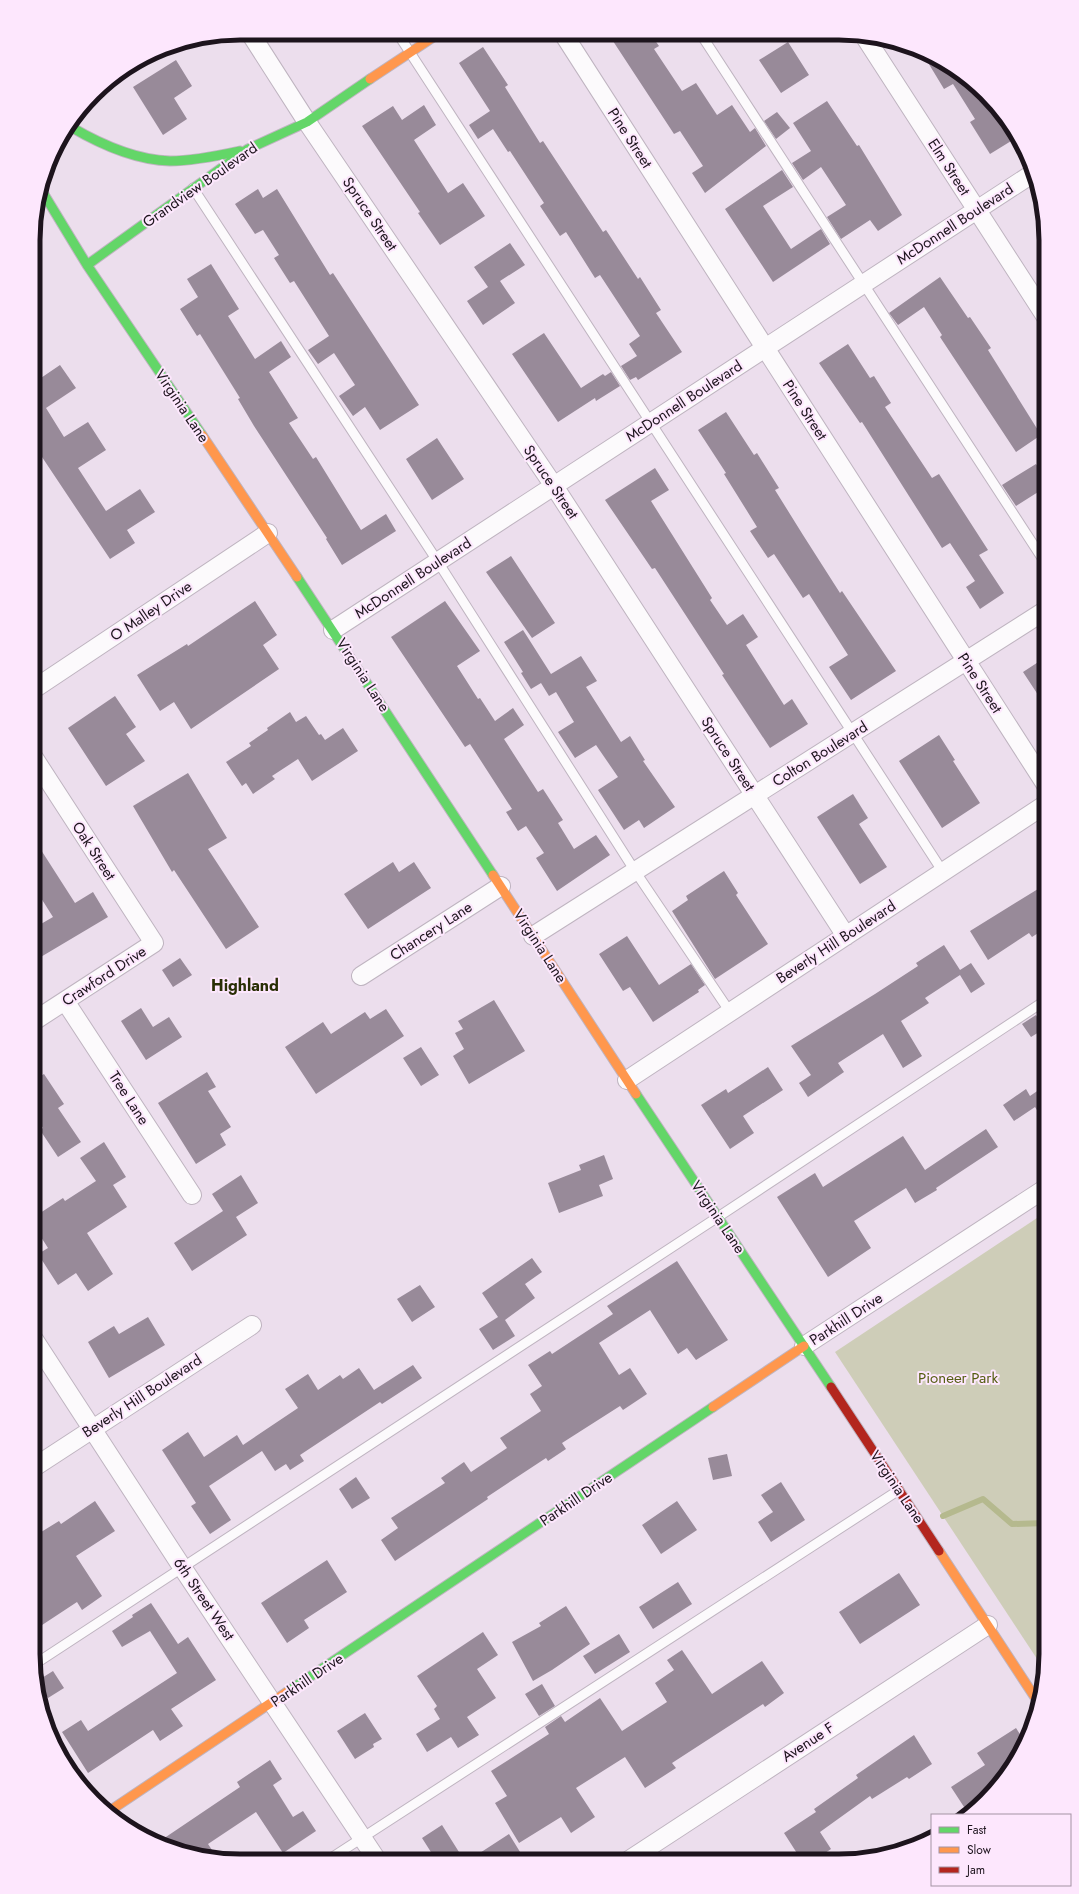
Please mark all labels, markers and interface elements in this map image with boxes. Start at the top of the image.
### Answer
street label: Pine Street [602,103,658,173]
street label: Elm Street [922,134,976,200]
street label: Grandview Boulevard [138,137,262,233]
street label: Spruce Street [337,173,403,256]
street label: McDonnell Boulevard [892,178,1018,270]
street label: McDonnell Boulevard [621,355,747,447]
street label: Virginia Lane [149,365,215,447]
street label: Pine Street [777,375,833,445]
street label: Spruce Street [518,441,584,524]
street label: McDonnell Boulevard [350,532,476,624]
street label: O Malley Drive [106,575,197,647]
street label: Virginia Lane [331,634,395,717]
street label: Pine Street [952,648,1008,718]
street label: Spruce Street [696,712,761,796]
street label: Colton Boulevard [768,716,872,792]
street label: Oak Street [67,817,121,885]
street label: Beverly Hill Boulevard [772,895,900,989]
street label: Chancery Lane [385,896,477,966]
street label: Virginia Lane [508,905,572,988]
street label: Crawford Drive [57,940,151,1012]
district label: Highland [211,974,279,997]
street label: Tree Lane [103,1067,155,1129]
street label: Virginia Lane [685,1176,751,1258]
street label: Parkhill Drive [805,1287,887,1351]
street label: Beverly Hill Boulevard [78,1349,206,1443]
park label: Pioneer Park [918,1367,998,1389]
street label: Virginia Lane [864,1446,930,1528]
street label: Parkhill Drive [535,1466,617,1531]
street label: 6th Street West [168,1553,240,1645]
street label: Parkhill Drive [266,1647,348,1712]
street label: Avenue F [777,1717,839,1767]
legend [931,1814,1071,1886]
text: Fast [967,1821,986,1839]
text: Slow [967,1841,992,1859]
text: Jam [965,1861,985,1879]

